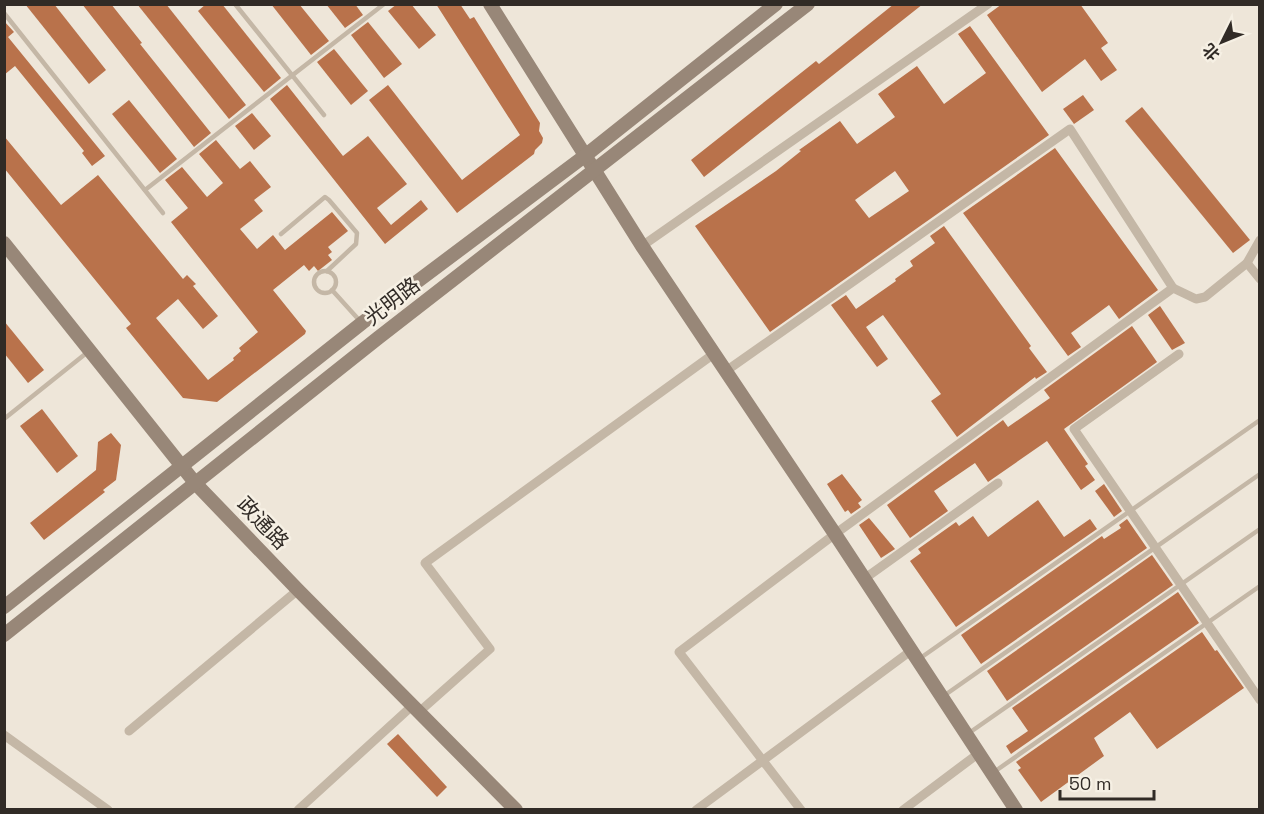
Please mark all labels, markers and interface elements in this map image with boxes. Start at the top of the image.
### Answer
north arrow [1192,12,1252,72]
text: 北 [1198,39,1225,65]
street label: 光明路 [359,271,425,331]
street label: 政通路 [231,491,295,555]
scale bar [1060,763,1154,801]
text: 50 m [1069,772,1111,795]

